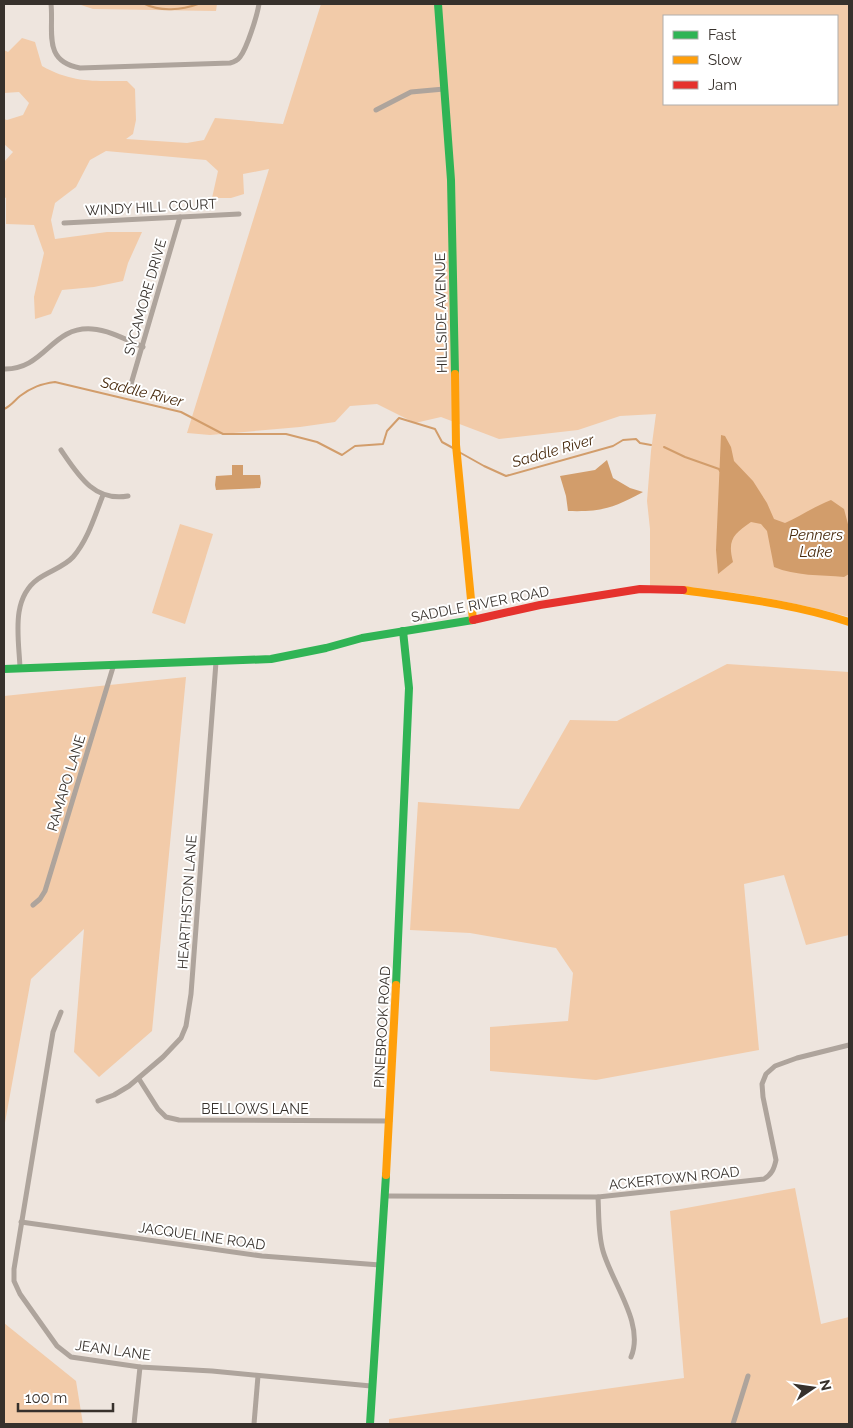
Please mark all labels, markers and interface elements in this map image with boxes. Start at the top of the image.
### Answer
legend [663,15,838,105]
text: Fast [708,26,736,44]
text: Slow [708,51,742,69]
text: Jam [708,76,737,94]
street label: WINDY HILL COURT [85,196,218,218]
street label: SYCAMORE DRIVE [121,237,169,357]
street label: HILLSIDE AVENUE [432,253,450,373]
water label: Saddle River [98,373,186,411]
water label: Saddle River [509,430,597,472]
water label: Penners Lake [789,526,843,561]
street label: SADDLE RIVER ROAD [410,583,550,625]
street label: RAMAPO LANE [44,733,88,833]
street label: HEARTHSTON LANE [174,834,200,970]
street label: PINEBROOK ROAD [371,966,393,1088]
street label: BELLOWS LANE [201,1101,309,1117]
street label: ACKERTOWN ROAD [608,1163,740,1193]
street label: JACQUELINE ROAD [138,1219,266,1253]
street label: JEAN LANE [74,1337,152,1363]
north arrow [788,1363,838,1413]
text: N [817,1378,835,1392]
scale bar [18,1380,112,1412]
text: 100 m [25,1389,67,1407]

